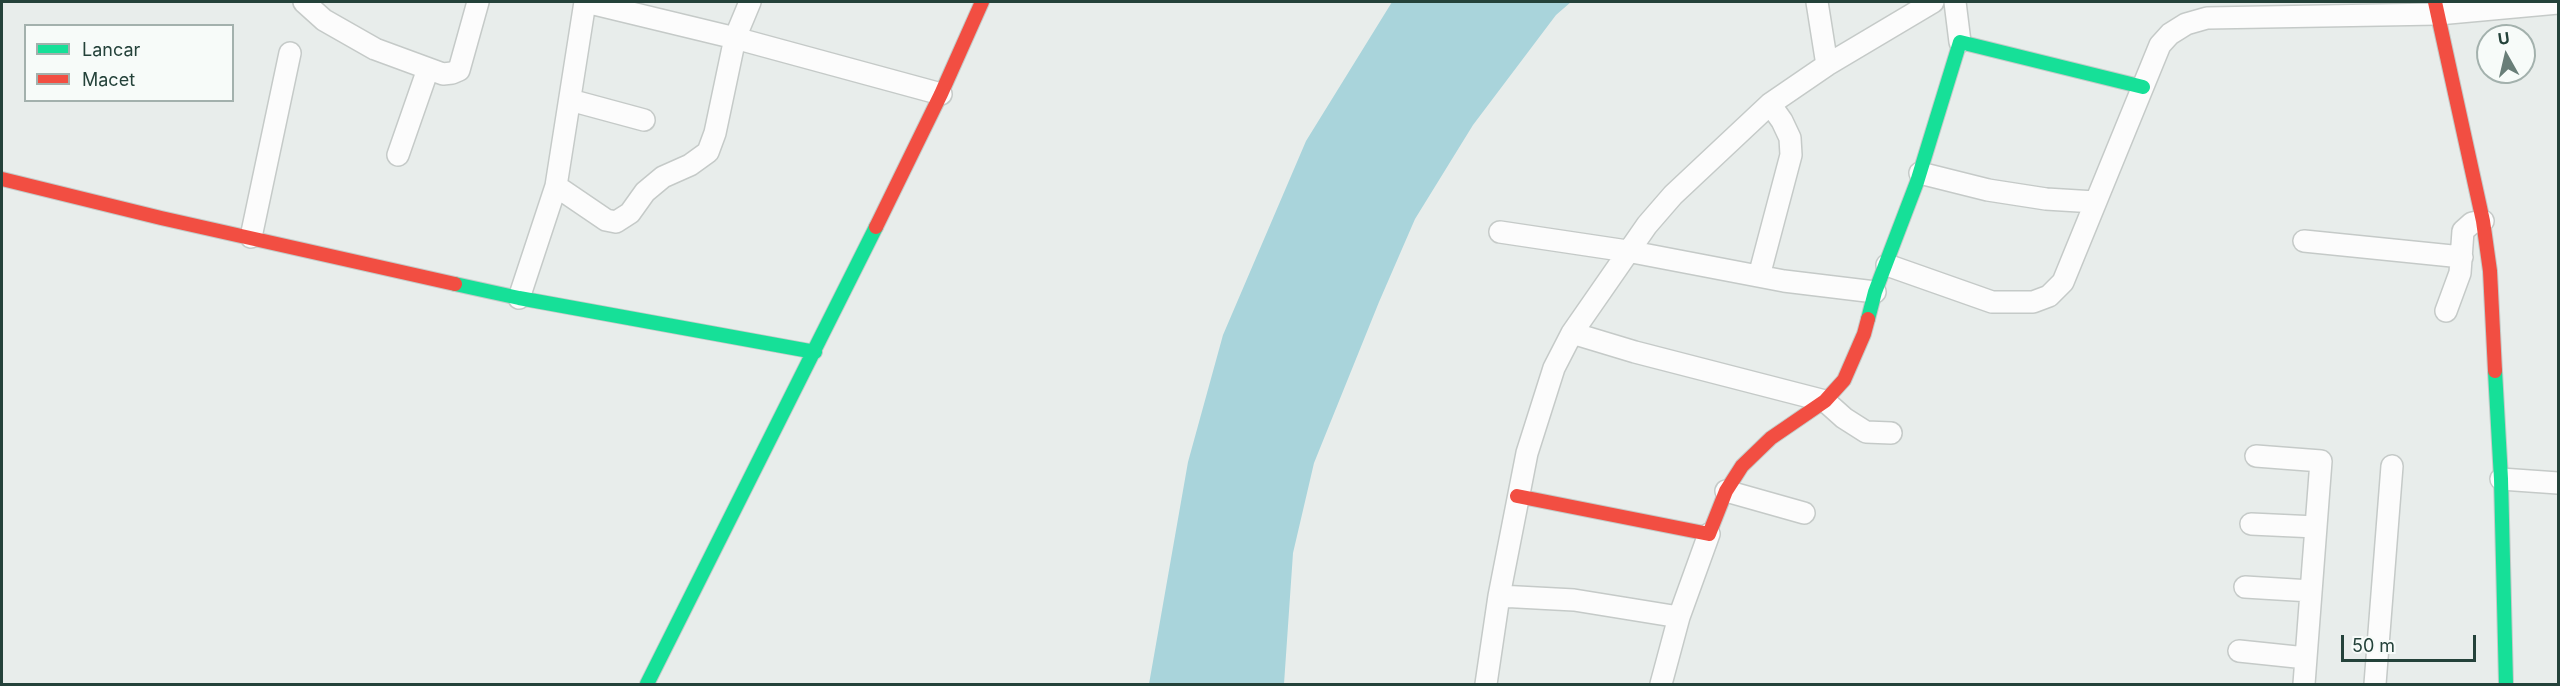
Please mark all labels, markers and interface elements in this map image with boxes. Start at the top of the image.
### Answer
legend [24,24,234,102]
north arrow [2476,24,2536,84]
text: U [2497,27,2511,49]
text: Lancar [82,39,140,60]
text: Macet [82,69,135,90]
scale bar [2344,623,2479,661]
text: 50 m [2352,635,2395,656]

